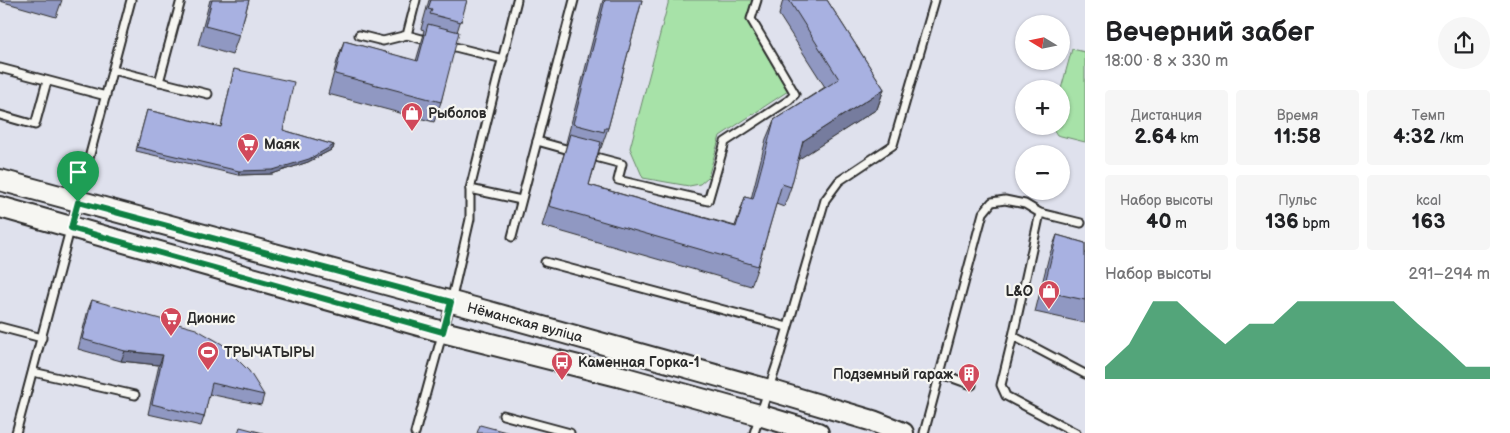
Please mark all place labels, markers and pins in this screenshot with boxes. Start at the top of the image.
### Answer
shop icon: Рыболов [400,101,424,132]
place label: Рыболов [428,105,487,122]
supermarket icon: Маяк [236,132,260,163]
place label: Маяк [264,136,300,153]
pin [57,151,99,202]
shop icon: L&O [1037,279,1061,310]
place label: L&O [1005,283,1033,300]
supermarket icon: Дионис [159,306,183,337]
place label: Дионис [187,310,235,327]
sports icon: ТРЫЧАТЫРЫ [196,340,220,371]
place label: ТРЫЧАТЫРЫ [224,344,314,361]
bus stop icon: Каменная Горка-1 [550,350,574,381]
place label: Каменная Горка-1 [578,354,700,371]
building icon: Подземный гараж [957,362,981,393]
place label: Подземный гараж [833,366,953,383]

